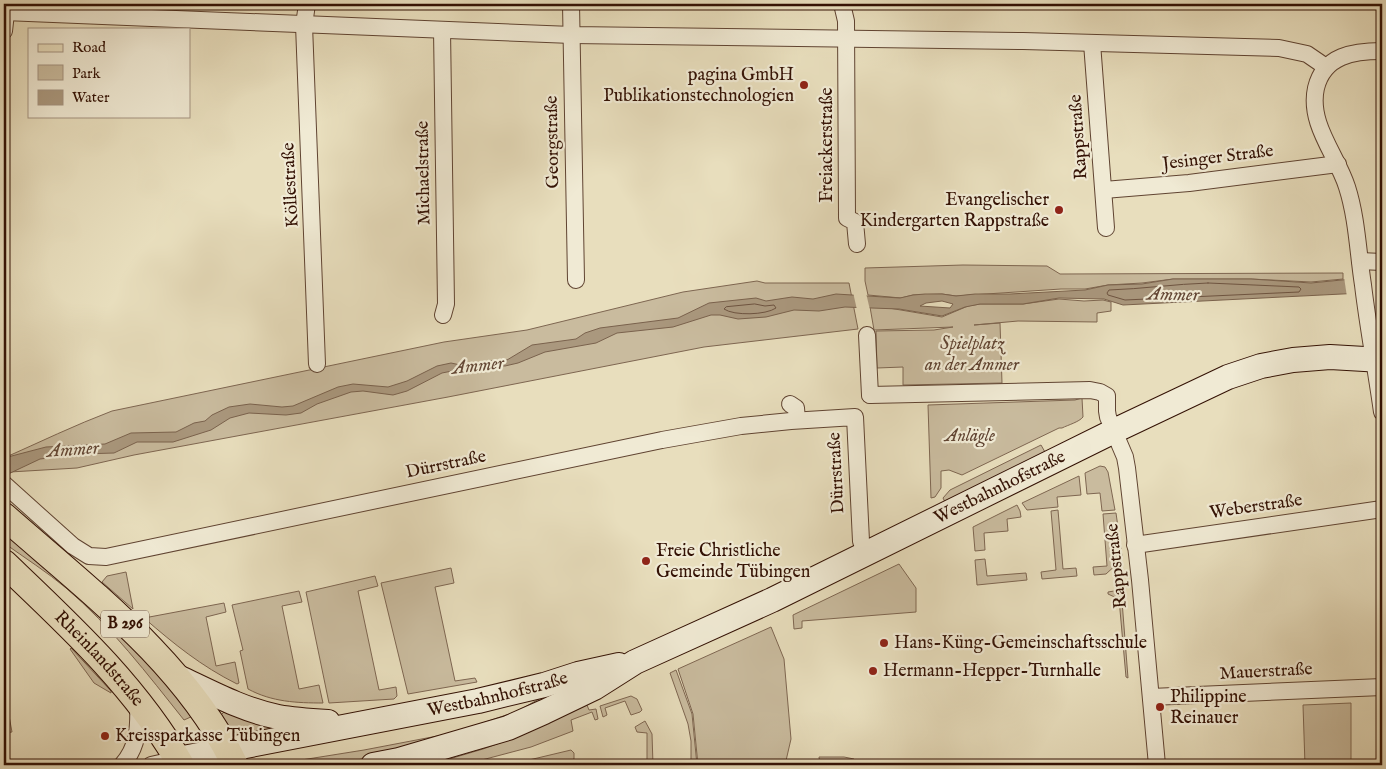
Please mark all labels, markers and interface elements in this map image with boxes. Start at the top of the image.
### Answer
legend [28,28,190,118]
text: Road [72,38,107,57]
text: Park [72,64,102,83]
place label: pagina GmbH Publikationstechnologien [603,64,794,108]
marker: pagina GmbH Publikationstechnologien [798,79,810,91]
street label: Freiackerstraße [816,87,839,203]
text: Water [72,88,110,107]
street label: Rappstraße [1065,94,1093,180]
street label: Georgstraße [541,95,565,189]
street label: Michaelstraße [412,121,436,225]
street label: Jesinger Straße [1159,140,1275,176]
street label: Köllestraße [277,142,305,228]
place label: Evangelischer Kindergarten Rappstraße [860,189,1049,233]
marker: Evangelischer Kindergarten Rappstraße [1053,204,1065,216]
water label: Ammer [1145,283,1201,307]
park label: Spielplatz an der Ammer [924,333,1020,377]
water label: Ammer [449,351,507,381]
park label: Anlägle [943,425,995,448]
street label: Dürrstraße [823,432,851,514]
water label: Ammer [44,436,101,464]
street label: Dürrstraße [404,445,488,485]
street label: Westbahnhofstraße [930,445,1069,530]
street label: Weberstraße [1208,489,1304,525]
street label: Rappstraße [1101,522,1133,610]
place label: Freie Christliche Gemeinde Tübingen [656,540,811,584]
marker: Freie Christliche Gemeinde Tübingen [640,555,652,567]
street label: Rheinlandstraße [49,606,149,711]
road number: B 296 [101,610,149,638]
place label: Hans-Küng-Gemeinschaftsschule [894,632,1147,655]
marker: Hans-Küng-Gemeinschaftsschule [878,637,890,649]
street label: Mauerstraße [1219,658,1313,686]
place label: Hermann-Hepper-Turnhalle [883,660,1101,683]
marker: Hermann-Hepper-Turnhalle [867,665,879,677]
street label: Westbahnhofstraße [425,667,571,722]
place label: Philippine Reinauer [1170,686,1247,730]
marker: Philippine Reinauer [1154,701,1166,713]
place label: Kreissparkasse Tübingen [115,725,301,748]
marker: Kreissparkasse Tübingen [99,730,111,742]

